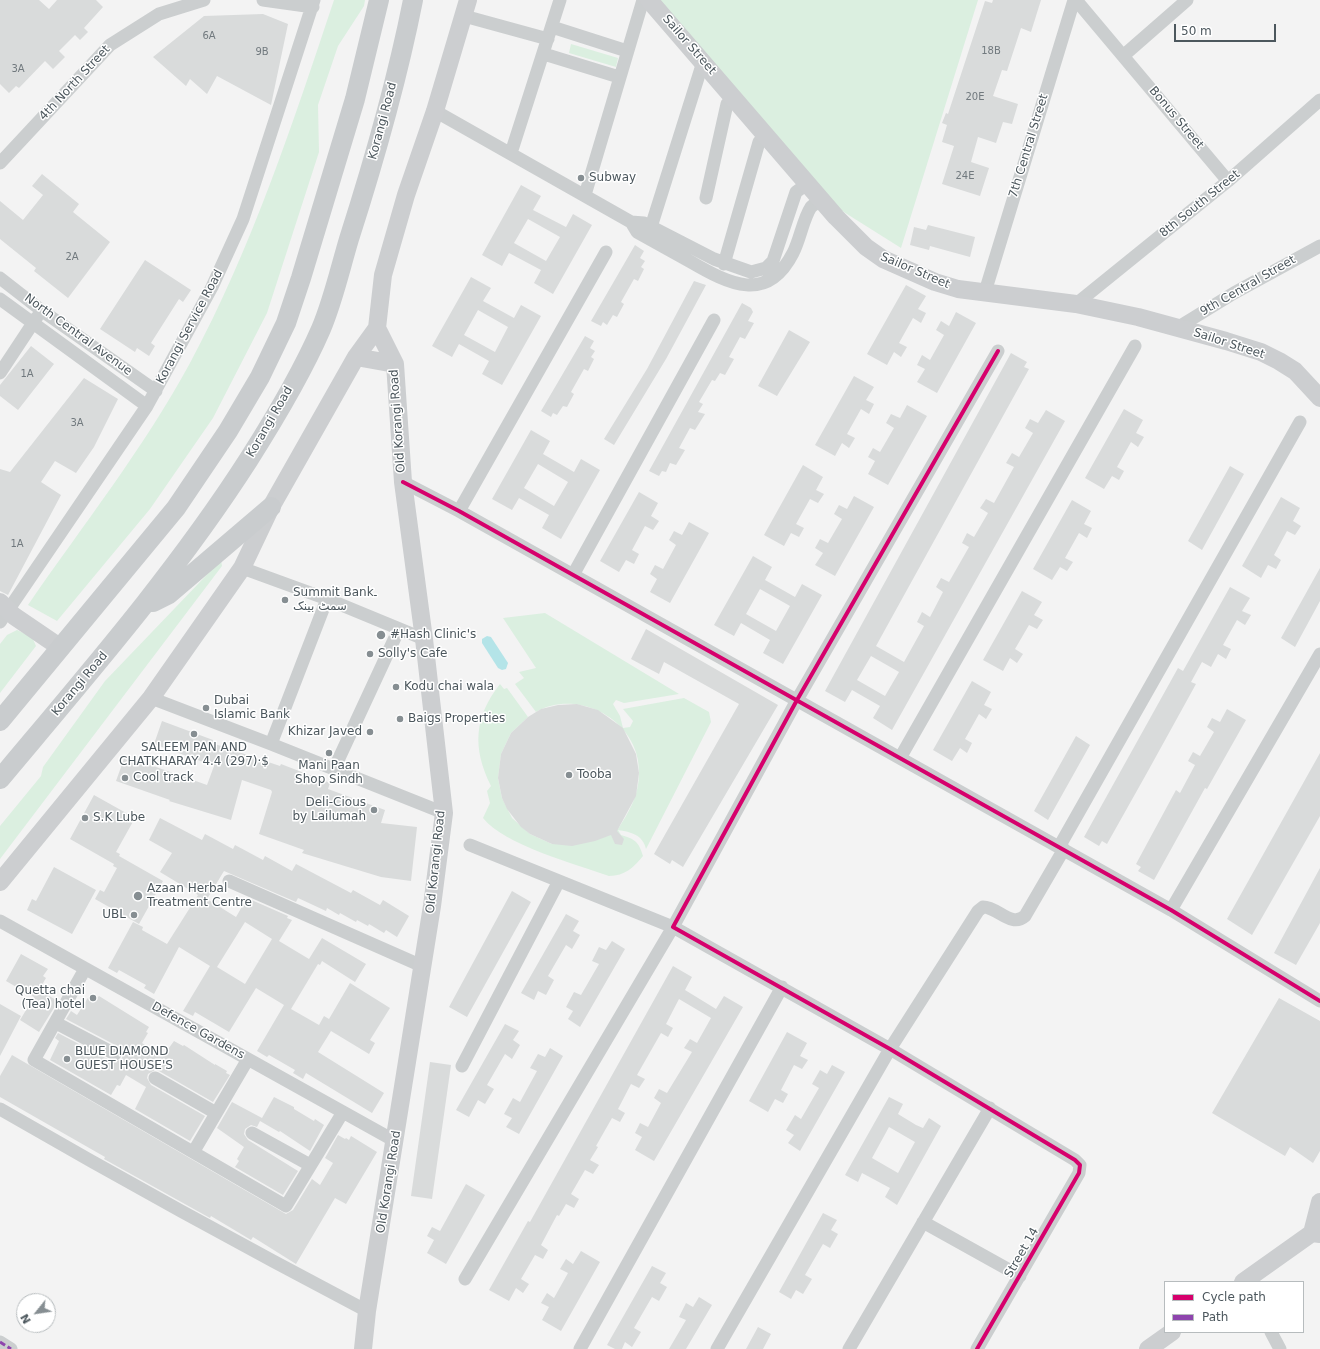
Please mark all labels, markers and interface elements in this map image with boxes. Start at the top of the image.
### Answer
street label: Sailor Street [659,12,719,78]
scale bar [1176,16,1278,42]
text: 50 m [1181,24,1212,38]
house number: 6A [202,30,216,42]
street label: 4th North Street [36,42,114,124]
house number: 18B [981,45,1001,57]
house number: 9B [255,46,269,58]
house number: 3A [11,63,25,75]
street label: Korangi Road [366,81,400,161]
street label: Bonus Street [1146,84,1206,152]
house number: 20E [965,91,985,103]
street label: 7th Central Street [1006,92,1052,200]
street label: 8th South Street [1157,167,1243,241]
house number: 24E [955,170,975,182]
place label: Subway [589,171,636,185]
marker: Subway [576,173,586,183]
street label: Sailor Street [878,250,952,292]
house number: 2A [65,251,79,263]
street label: 9th Central Street [1198,253,1298,319]
street label: Korangi Service Road [154,267,226,387]
street label: North Central Avenue [21,291,135,379]
street label: Sailor Street [1191,326,1267,362]
house number: 1A [20,368,34,380]
street label: Old Korangi Road [387,369,409,473]
street label: Korangi Road [244,384,296,460]
house number: 3A [70,417,84,429]
house number: 1A [10,538,24,550]
place label: Summit Bank۔ سمٹ بینک [293,586,377,614]
marker: Summit Bank۔ سمٹ بینک [280,595,290,605]
place label: #Hash Clinic's [390,628,476,642]
marker: #Hash Clinic's [375,629,387,641]
place label: Solly's Cafe [378,647,447,661]
street label: Korangi Road [49,649,111,719]
marker: Solly's Cafe [365,649,375,659]
place label: Kodu chai wala [404,680,494,694]
marker: Kodu chai wala [391,682,401,692]
place label: Dubai Islamic Bank [214,694,290,722]
marker: Dubai Islamic Bank [201,703,211,713]
place label: Baigs Properties [408,712,505,726]
marker: Baigs Properties [395,714,405,724]
place label: Khizar Javed [288,725,362,739]
marker: Khizar Javed [365,727,375,737]
marker: SALEEM PAN AND CHATKHARAY 4.4 (297)·$ [189,729,199,739]
place label: SALEEM PAN AND CHATKHARAY 4.4 (297)·$ [119,741,269,769]
marker: Mani Paan Shop Sindh [324,748,334,758]
place label: Mani Paan Shop Sindh [295,759,363,787]
place label: Tooba [577,768,612,782]
marker: Tooba [564,770,574,780]
place label: Cool track [133,771,194,785]
marker: Cool track [120,773,130,783]
place label: Deli-Cious by Lailumah [293,796,366,824]
marker: Deli-Cious by Lailumah [369,805,379,815]
street label: Old Korangi Road [423,810,449,914]
place label: S.K Lube [93,811,145,825]
marker: S.K Lube [80,813,90,823]
place label: Azaan Herbal Treatment Centre [147,882,252,910]
marker: Azaan Herbal Treatment Centre [132,890,144,902]
place label: UBL [102,908,126,922]
marker: UBL [129,910,139,920]
place label: Quetta chai (Tea) hotel [15,984,85,1012]
marker: Quetta chai (Tea) hotel [88,993,98,1003]
street label: Defence Gardens [149,1000,247,1062]
place label: BLUE DIAMOND GUEST HOUSE'S [75,1045,173,1073]
marker: BLUE DIAMOND GUEST HOUSE'S [62,1054,72,1064]
street label: Old Korangi Road [374,1130,404,1234]
street label: Street 14 [1002,1225,1042,1281]
legend [1164,1281,1304,1333]
text: Cycle path [1202,1290,1266,1304]
north arrow [16,1293,56,1333]
text: Path [1202,1310,1228,1324]
text: N [18,1312,34,1326]

